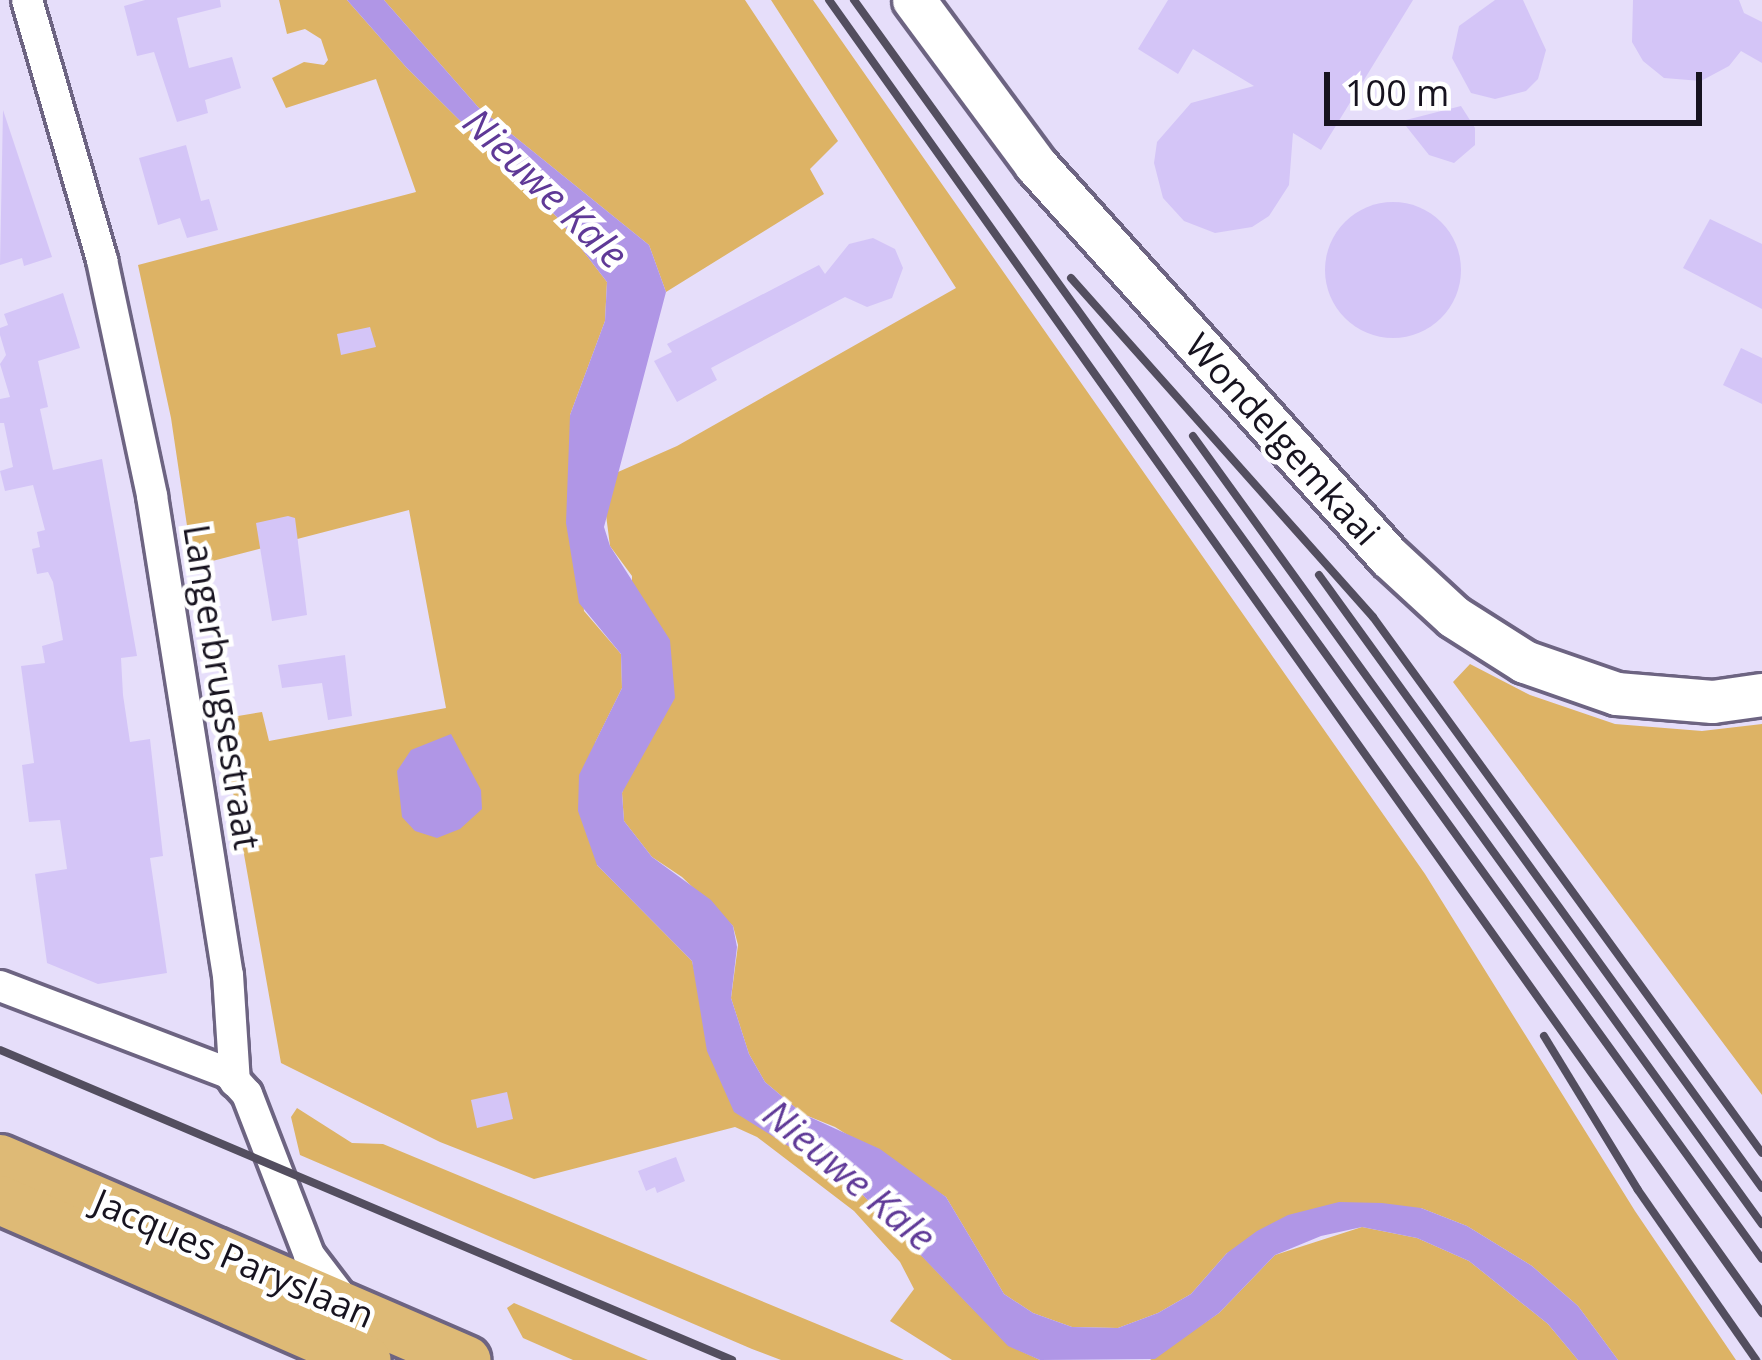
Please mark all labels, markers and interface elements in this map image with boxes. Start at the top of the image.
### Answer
scale bar [1330,48,1708,122]
text: 100 m [1345,68,1449,117]
water label: Nieuwe Kale [454,98,638,278]
street label: Wondelgemkaai [1177,324,1389,554]
street label: Langerbrugsestraat [175,521,269,853]
water label: Nieuwe Kale [755,1090,945,1260]
street label: Jacques Paryslaan [87,1179,381,1337]

